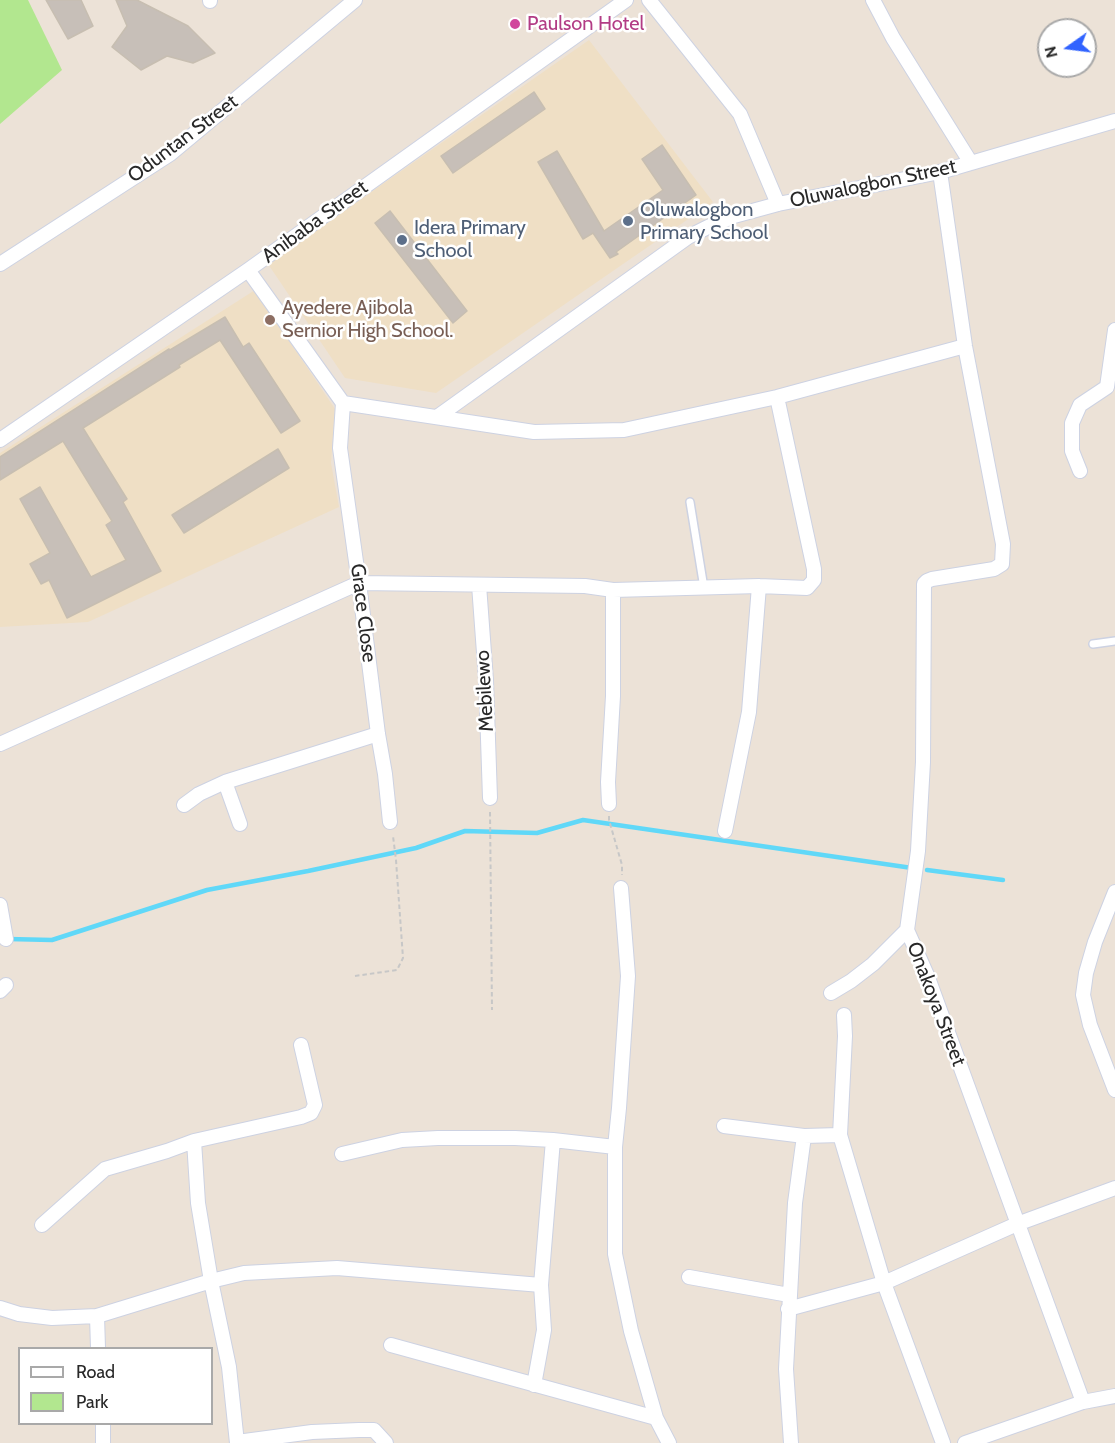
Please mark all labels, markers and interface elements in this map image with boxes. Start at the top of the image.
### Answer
place label: Paulson Hotel [527,12,644,36]
marker: Paulson Hotel [508,17,522,31]
north arrow [1037,18,1097,78]
text: N [1040,44,1062,60]
street label: Oduntan Street [123,90,243,188]
street label: Oluwalogbon Street [788,155,958,213]
street label: Anibaba Street [257,176,373,268]
place label: Oluwalogbon Primary School [640,198,768,245]
marker: Oluwalogbon Primary School [621,214,635,228]
place label: Idera Primary School [414,216,526,263]
marker: Idera Primary School [395,233,409,247]
place label: Ayedere Ajibola Sernior High School. [282,296,453,343]
marker: Ayedere Ajibola Sernior High School. [263,313,277,327]
street label: Grace Close [345,562,381,664]
street label: Mebilewo [471,650,499,732]
street label: Onakoya Street [901,939,971,1069]
legend [18,1347,213,1425]
text: Road [76,1361,115,1383]
text: Park [76,1391,108,1413]

